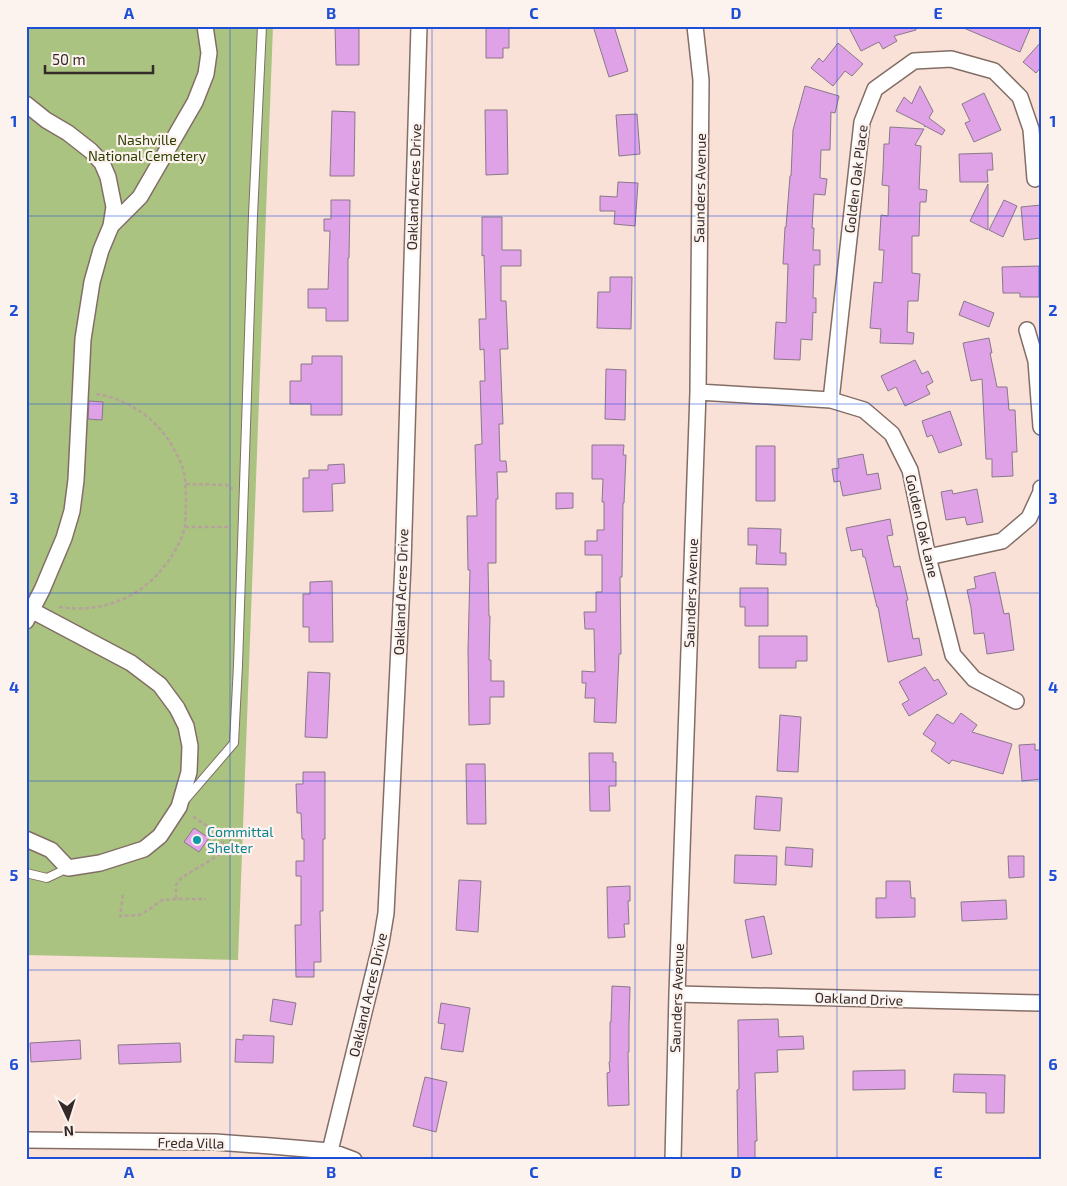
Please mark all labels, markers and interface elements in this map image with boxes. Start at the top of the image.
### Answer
text: A [124,3,135,22]
text: B [326,3,336,22]
text: C [529,3,539,22]
text: D [731,3,742,22]
text: E [933,3,943,22]
scale bar [45,42,152,74]
text: 50 m [52,50,86,68]
text: 1 [11,111,17,130]
text: 1 [1050,111,1056,130]
street label: Oakland Acres Drive [403,123,424,251]
street label: Golden Oak Place [840,124,871,234]
park label: Nashville National Cemetery [88,131,207,164]
street label: Saunders Avenue [690,133,709,243]
text: 2 [9,300,19,319]
text: 2 [1048,300,1058,319]
street label: Golden Oak Lane [902,473,943,579]
text: 3 [9,488,19,507]
text: 3 [1048,488,1058,507]
street label: Oakland Acres Drive [390,528,411,656]
street label: Saunders Avenue [680,538,701,648]
text: 4 [9,677,19,696]
text: 4 [1048,677,1058,696]
place label: Committal Shelter [207,823,274,856]
marker: Committal Shelter [191,834,203,846]
text: 5 [10,865,19,884]
text: 5 [1049,865,1058,884]
street label: Oakland Acres Drive [345,931,390,1059]
street label: Saunders Avenue [666,943,687,1053]
street label: Oakland Drive [814,988,904,1009]
text: 6 [9,1054,19,1073]
text: 6 [1048,1054,1058,1073]
north arrow [42,1094,92,1144]
text: N [63,1123,75,1140]
street label: Freda Villa [157,1133,225,1152]
text: A [124,1162,135,1181]
text: B [326,1162,336,1181]
text: C [529,1162,539,1181]
text: D [731,1162,742,1181]
text: E [933,1162,943,1181]

